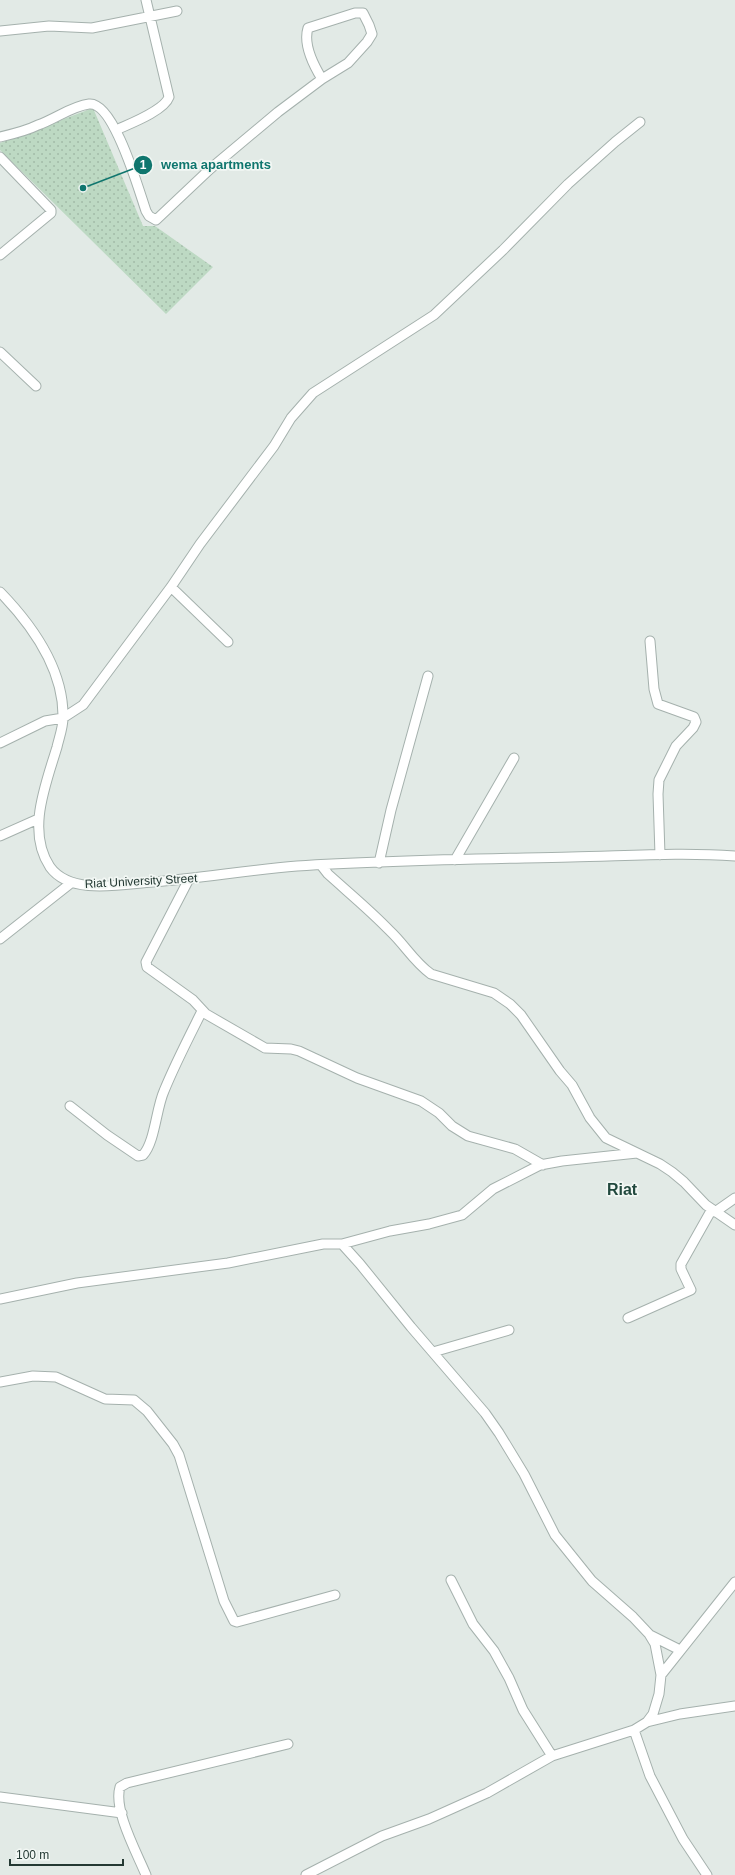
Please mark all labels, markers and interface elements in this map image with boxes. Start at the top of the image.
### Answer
callout: wema apartments [133,152,279,177]
text: wema apartments [160,157,271,172]
text: 1 [140,158,147,172]
street label: Riat University Street [84,871,198,891]
district label: Riat [607,1181,638,1198]
scale bar [10,1841,123,1867]
text: 100 m [16,1848,49,1862]

